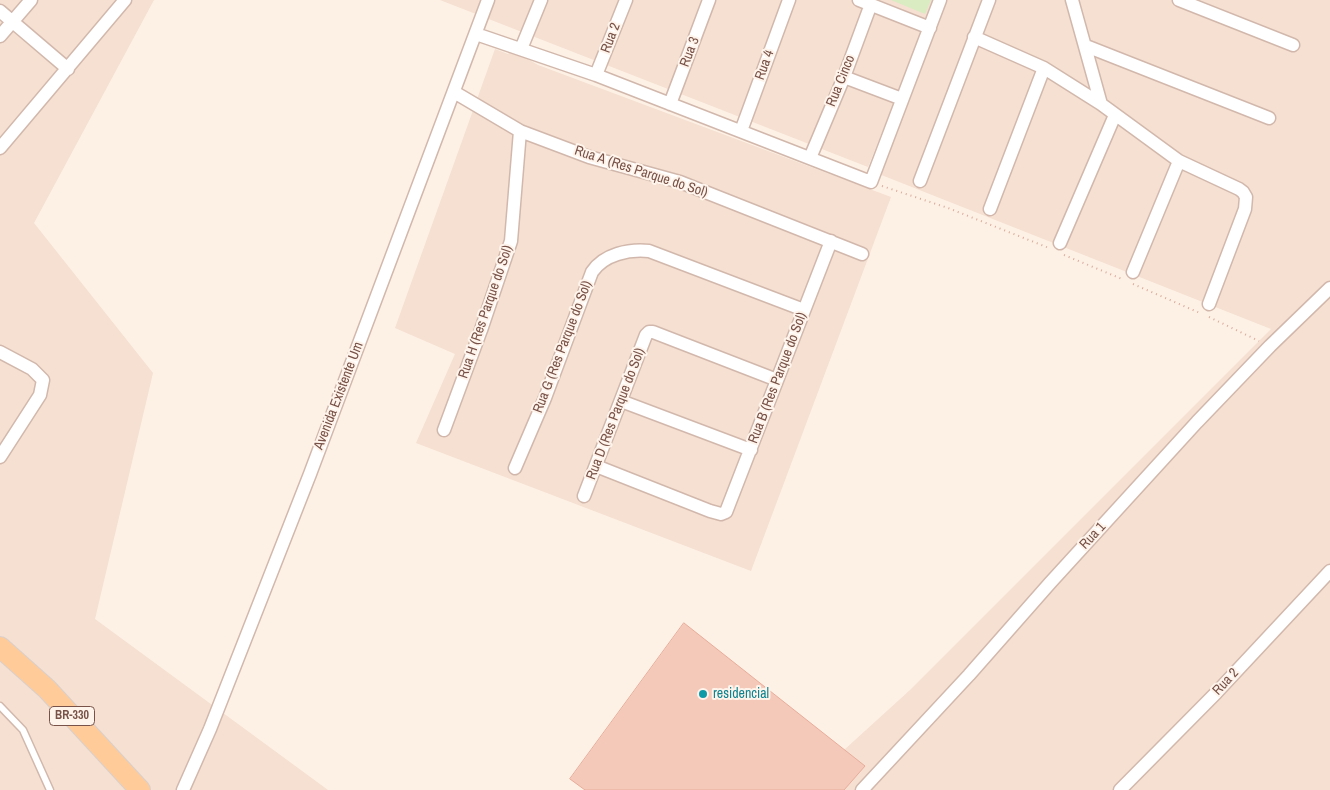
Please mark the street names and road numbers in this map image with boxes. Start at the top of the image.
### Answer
street label: Rua 2 [598,21,624,55]
street label: Rua 3 [677,35,703,69]
street label: Rua 4 [752,48,778,82]
street label: Rua Cinco [823,53,859,109]
street label: Rua A (Res Parque do Sol) [572,143,710,201]
street label: Rua H (Res Parque do Sol) [455,243,517,381]
street label: Rua G (Res Parque do Sol) [530,278,596,416]
street label: Rua B (Res Parque do Sol) [745,310,811,446]
street label: Avenida Existente Um [311,340,367,452]
street label: Rua D (Res Parque do Sol) [583,346,649,482]
street label: Rua 1 [1076,519,1110,553]
street label: Rua 2 [1209,665,1243,699]
road number: BR-330 [50,706,94,726]

